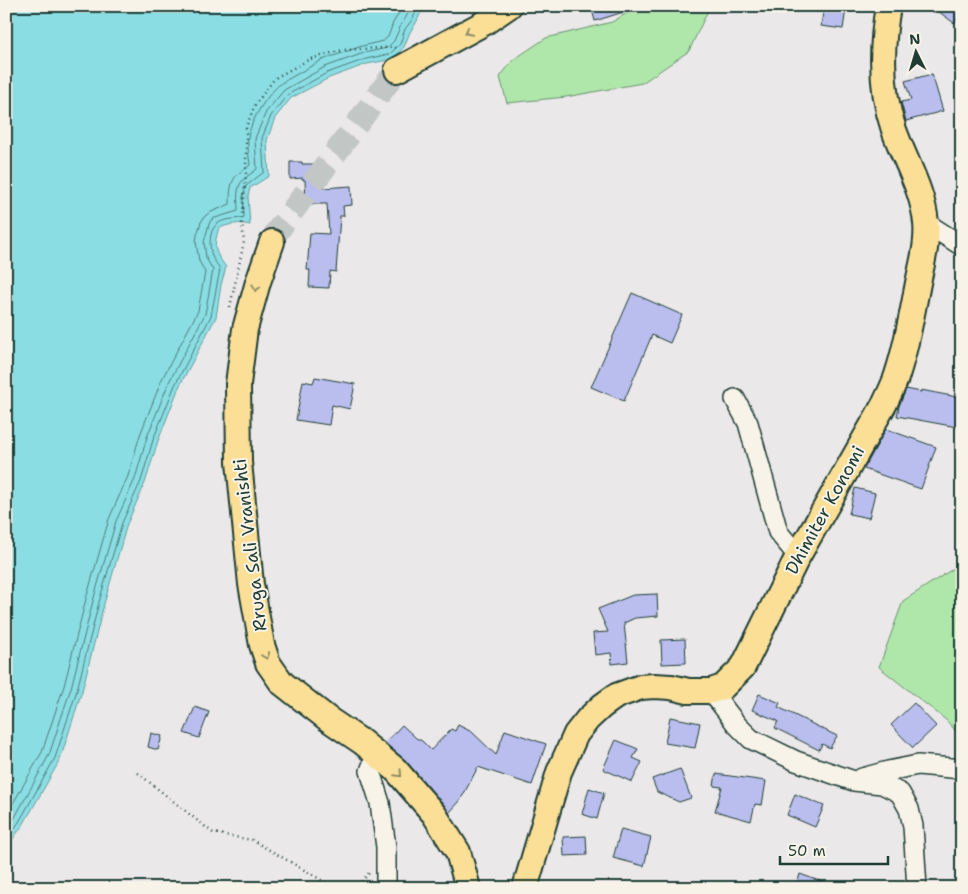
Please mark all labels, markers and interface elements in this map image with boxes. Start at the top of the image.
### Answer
one-way arrow [464,26,473,36]
north arrow [890,28,940,78]
text: N [909,30,921,48]
one-way arrow [252,283,262,291]
street label: Dhimiter Konomi [780,441,870,579]
street label: Rruga Sali Vranishti [227,457,273,633]
one-way arrow [260,651,270,660]
one-way arrow [393,769,402,778]
scale bar [780,834,888,866]
text: 50 m [788,841,826,861]

